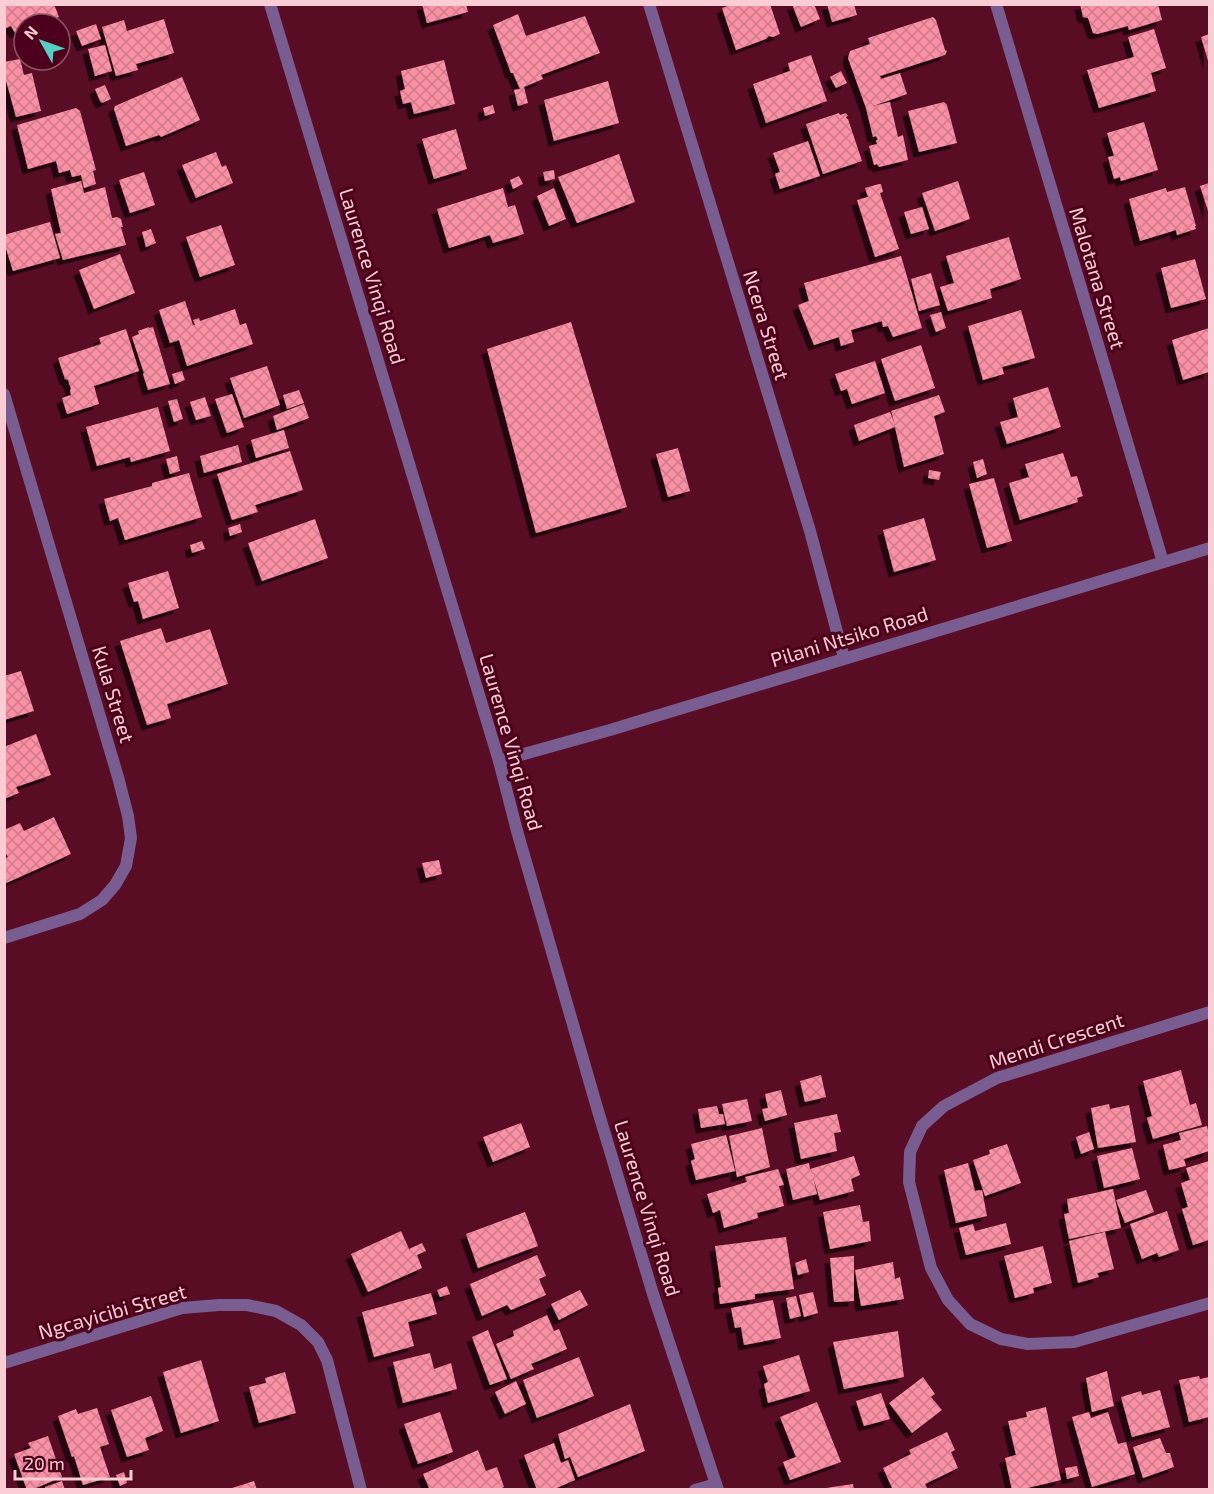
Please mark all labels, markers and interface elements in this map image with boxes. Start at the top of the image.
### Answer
north arrow [12,12,72,72]
text: N [19,22,41,43]
street label: Laurence Vinqi Road [335,185,411,367]
street label: Malotana Street [1065,204,1131,352]
street label: Ncera Street [739,267,795,383]
street label: Pilani Ntsiko Road [767,601,931,671]
street label: Kula Street [88,643,140,746]
street label: Laurence Vinqi Road [475,651,549,833]
street label: Mendi Crescent [986,1007,1127,1073]
street label: Laurence Vinqi Road [610,1117,686,1299]
street label: Ngcayicibi Street [35,1278,189,1344]
scale bar [15,1443,130,1481]
text: 20 m [24,1452,65,1474]

